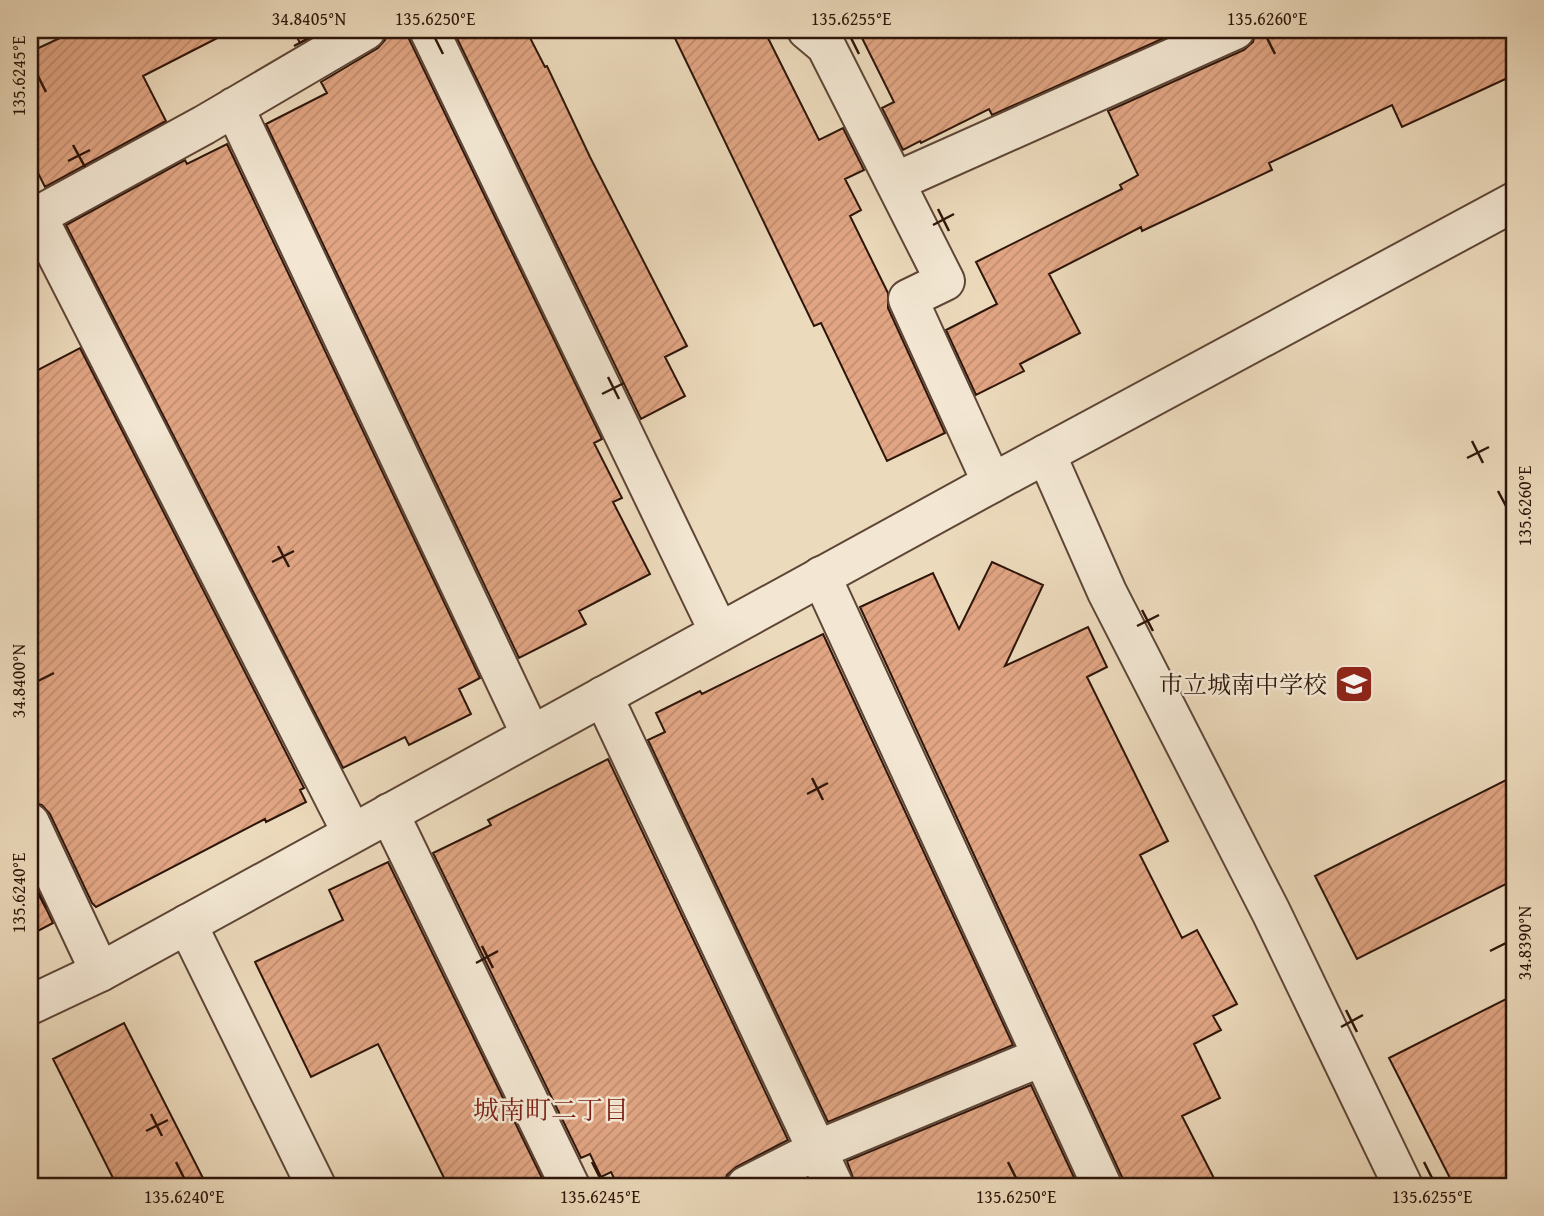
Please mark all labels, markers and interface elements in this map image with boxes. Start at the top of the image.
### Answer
text: 34.8405°N [272,5,347,32]
text: 135.6250°E [395,5,475,32]
text: 135.6255°E [811,5,891,32]
text: 135.6260°E [1227,5,1307,32]
text: 135.6245°E [5,36,32,116]
text: 135.6260°E [1511,466,1538,546]
text: 34.8400°N [5,643,32,718]
school or university icon: 市立城南中学校 [1333,663,1375,705]
place label: 市立城南中学校 [1159,667,1327,702]
text: 135.6240°E [5,853,32,933]
text: 34.8390°N [1511,905,1538,980]
district label: 城南町二丁目 [473,1090,629,1129]
text: 135.6240°E [144,1183,224,1210]
text: 135.6245°E [560,1183,640,1210]
text: 135.6250°E [976,1183,1056,1210]
text: 135.6255°E [1392,1183,1472,1210]

